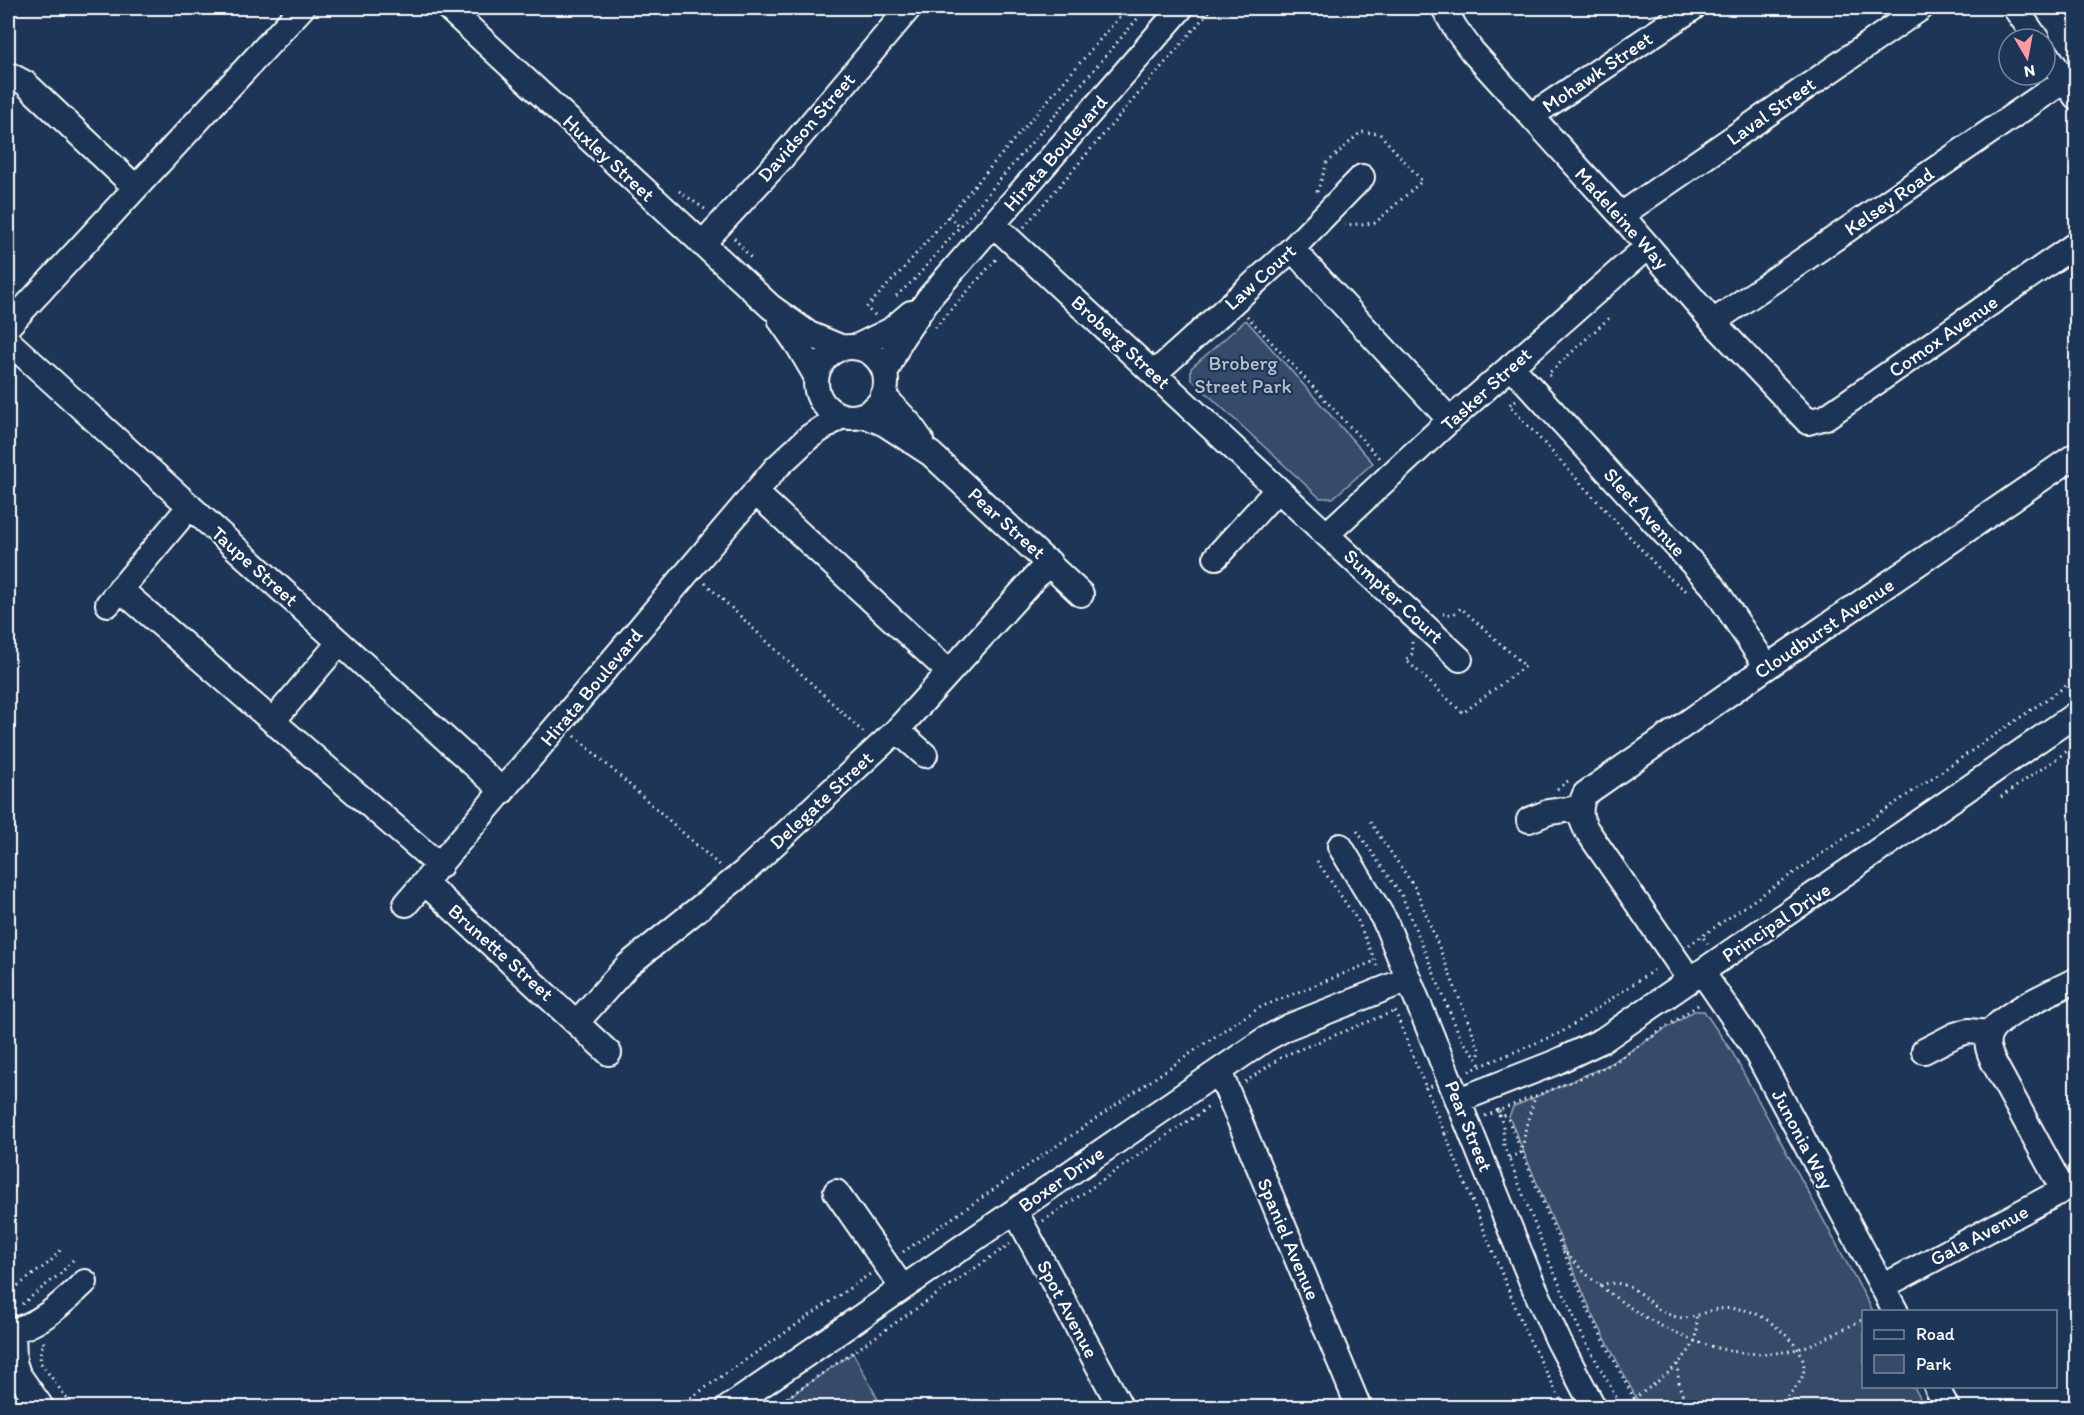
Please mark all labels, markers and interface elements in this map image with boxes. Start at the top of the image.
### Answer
street label: Mohawk Street [1537,26,1657,118]
north arrow [1997,27,2057,87]
text: N [2023,61,2036,82]
street label: Davidson Street [752,67,860,187]
street label: Laval Street [1722,71,1821,150]
street label: Hirata Boulevard [998,90,1112,216]
street label: Huxley Street [558,109,660,207]
street label: Kelsey Road [1840,161,1938,241]
street label: Madeleine Way [1570,162,1675,275]
street label: Law Court [1219,239,1301,315]
street label: Broberg Street [1066,290,1176,394]
street label: Comox Avenue [1884,290,2002,382]
street label: Tasker Street [1436,342,1536,436]
park label: Broberg Street Park [1194,351,1292,398]
street label: Sleet Avenue [1599,463,1691,561]
street label: Pear Street [963,482,1051,564]
street label: Taupe Street [207,521,303,611]
street label: Sumpter Court [1339,544,1449,648]
street label: Cloudburst Avenue [1750,572,1898,684]
street label: Hirata Boulevard [535,623,647,751]
street label: Delegate Street [764,746,878,854]
street label: Principal Drive [1717,877,1835,967]
street label: Brunette Street [443,898,559,1006]
street label: Pear Street [1440,1077,1498,1175]
street label: Junonia Way [1767,1085,1839,1193]
street label: Boxer Drive [1014,1141,1108,1217]
street label: Spaniel Avenue [1252,1174,1326,1304]
street label: Gala Avenue [1926,1199,2032,1271]
street label: Spot Avenue [1032,1256,1104,1362]
legend [1862,1310,2057,1388]
text: Road [1916,1323,1955,1345]
text: Park [1916,1353,1951,1375]

